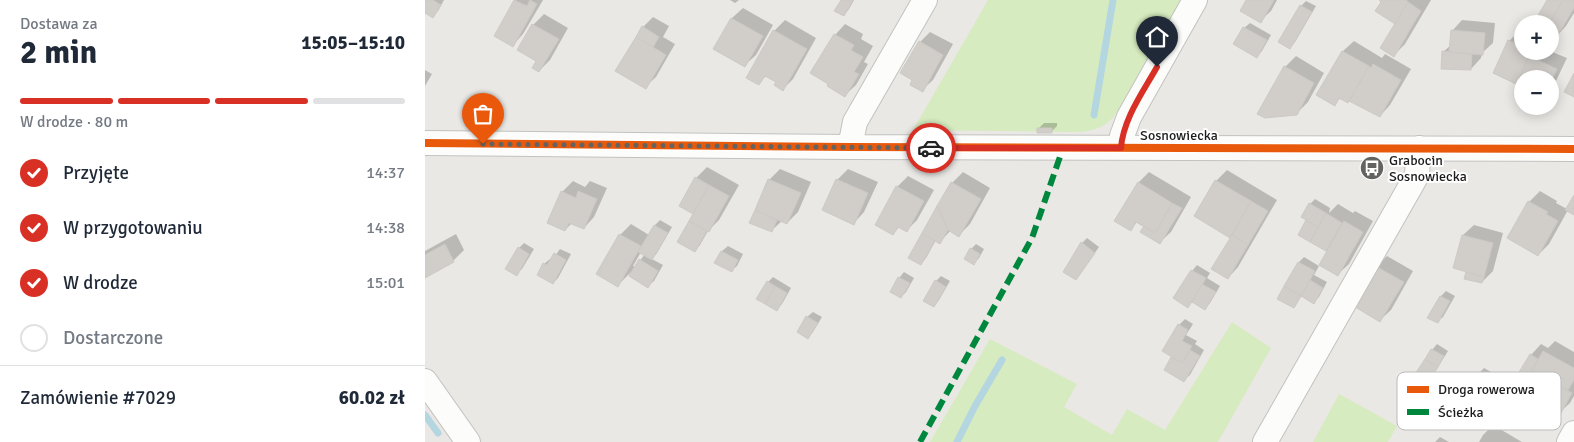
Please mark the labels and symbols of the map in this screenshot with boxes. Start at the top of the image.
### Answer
pin [1136,16,1178,67]
pin [462,93,504,144]
courier [906,123,956,173]
street label: Sosnowiecka [1140,127,1218,144]
place label: Grabocin Sosnowiecka [1389,152,1467,185]
bus stop icon: Grabocin Sosnowiecka [1359,155,1385,181]
legend [1397,372,1561,430]
text: Droga rowerowa [1438,381,1535,398]
text: Ścieżka [1438,404,1484,421]

